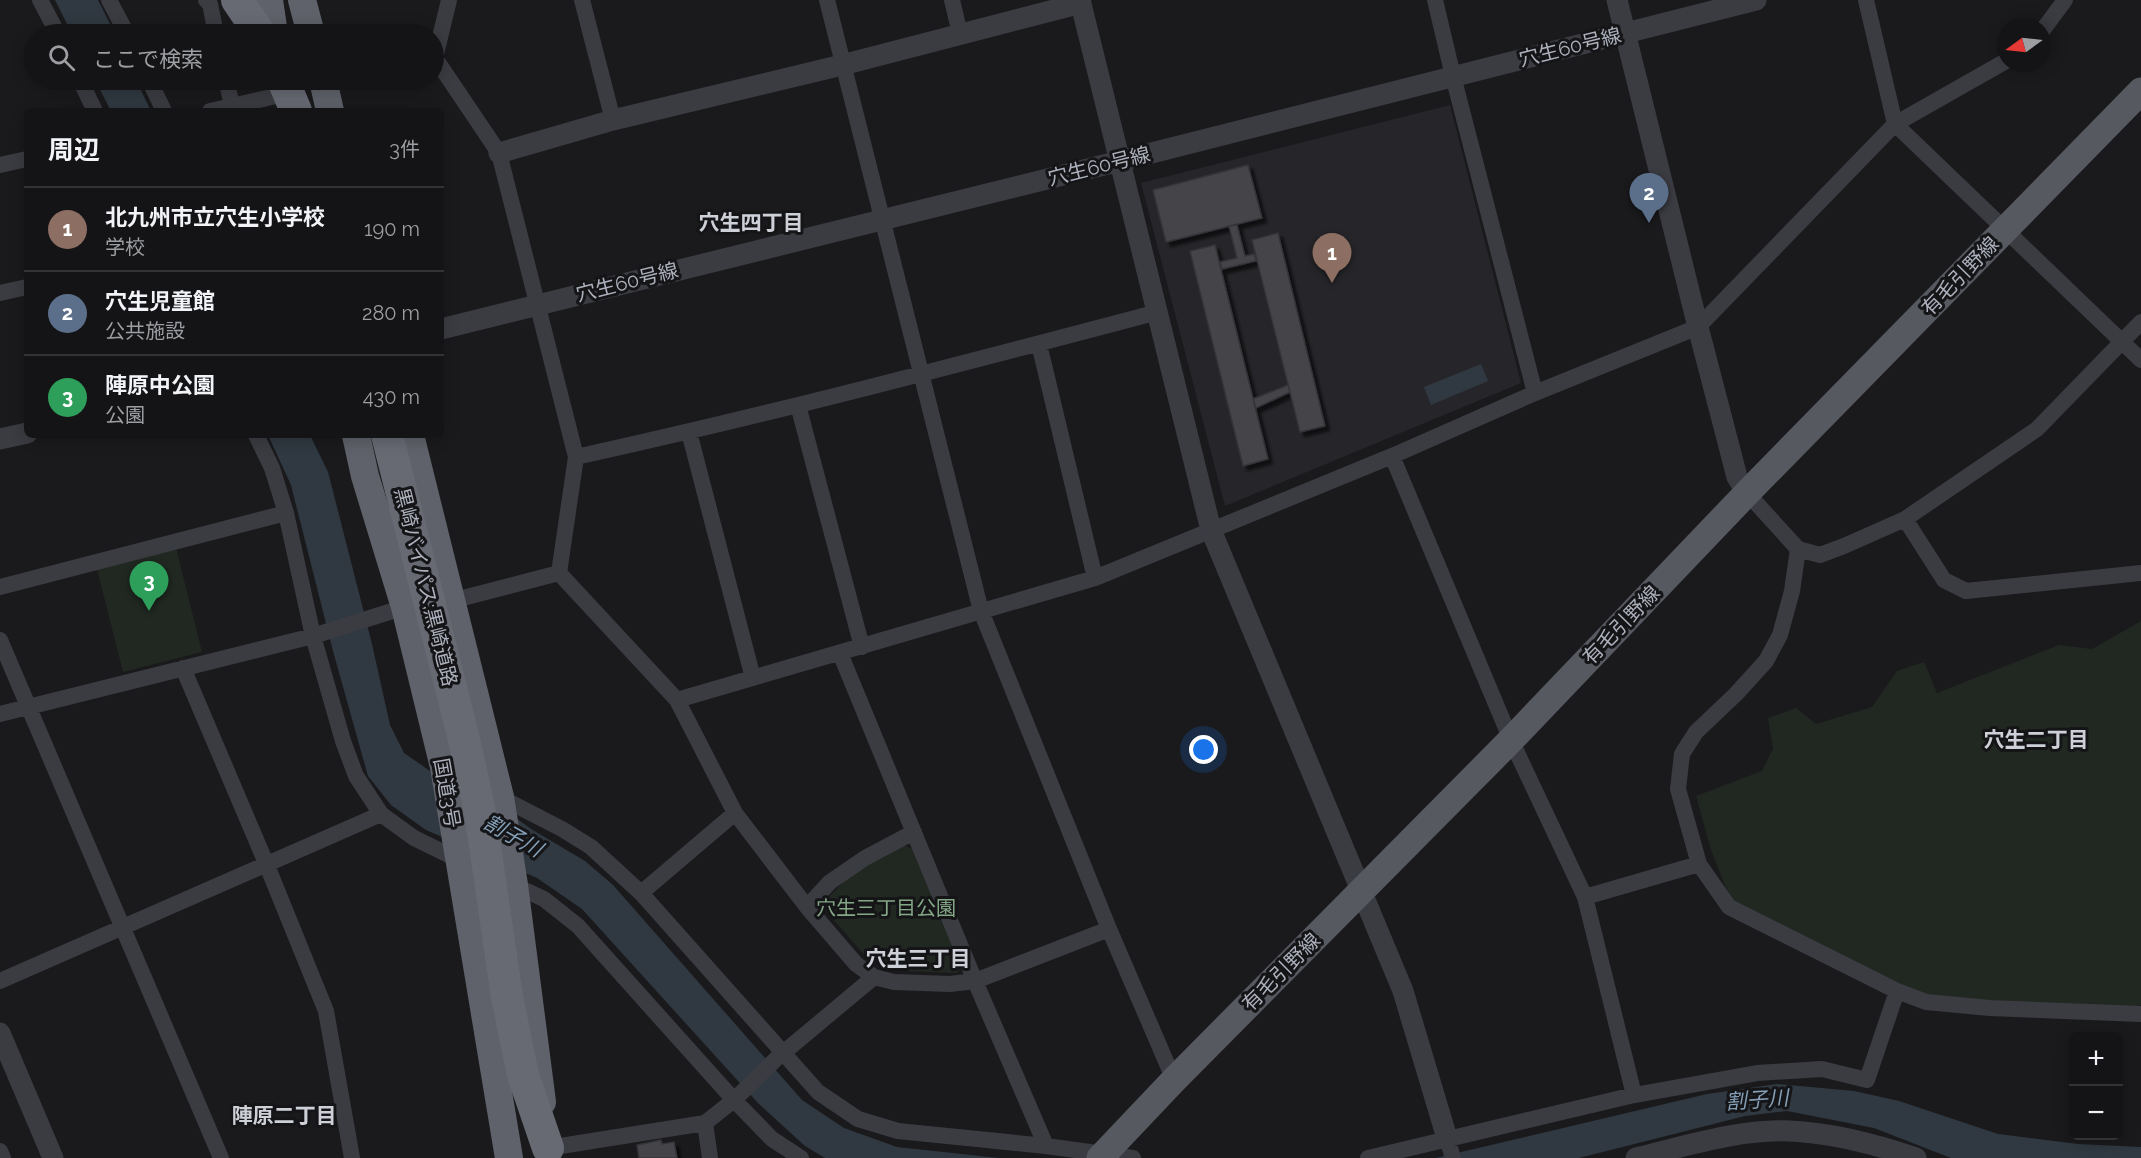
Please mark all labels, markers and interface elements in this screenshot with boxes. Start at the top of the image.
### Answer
north arrow [1997,18,2051,72]
street label: 穴生60号線 [1516,23,1624,71]
search box [24,24,444,90]
icon: search [45,41,78,74]
text: ここで検索 [93,46,203,72]
text: 周辺 [48,135,100,165]
text: 3件 [389,137,420,161]
street label: 穴生60号線 [1045,142,1153,190]
pin: 2 [1630,174,1668,223]
text: 北九州市立穴生小学校 [105,204,325,230]
district label: 穴生四丁目 [699,210,804,235]
text: 1 [63,217,72,241]
text: 190 m [364,217,420,241]
street label: 有毛引野線 [1917,232,2003,320]
pin: 1 [1312,234,1352,283]
text: 学校 [105,235,145,259]
street label: 穴生60号線 [573,258,681,306]
text: 穴生児童館 [105,288,215,314]
text: 2 [62,301,73,325]
text: 280 m [362,301,420,325]
text: 公共施設 [105,319,185,343]
text: 陣原中公園 [105,372,215,398]
text: 3 [62,385,73,409]
text: 430 m [363,385,420,409]
text: 公園 [105,403,145,427]
street label: 黒崎バイパス;黒崎道路 [390,485,462,689]
pin: 3 [130,562,168,611]
street label: 有毛引野線 [1578,581,1664,669]
district label: 穴生二丁目 [1984,727,2089,752]
your location [1189,735,1218,764]
street label: 国道3号 [429,756,465,830]
water label: 割子川 [480,809,549,863]
park label: 穴生三丁目公園 [816,896,956,920]
street label: 有毛引野線 [1237,928,1325,1016]
district label: 穴生三丁目 [866,946,971,971]
map controls [2069,1032,2123,1140]
button: + [2069,1032,2123,1086]
water label: 割子川 [1725,1085,1791,1114]
button: − [2069,1086,2123,1140]
district label: 陣原二丁目 [232,1103,337,1128]

